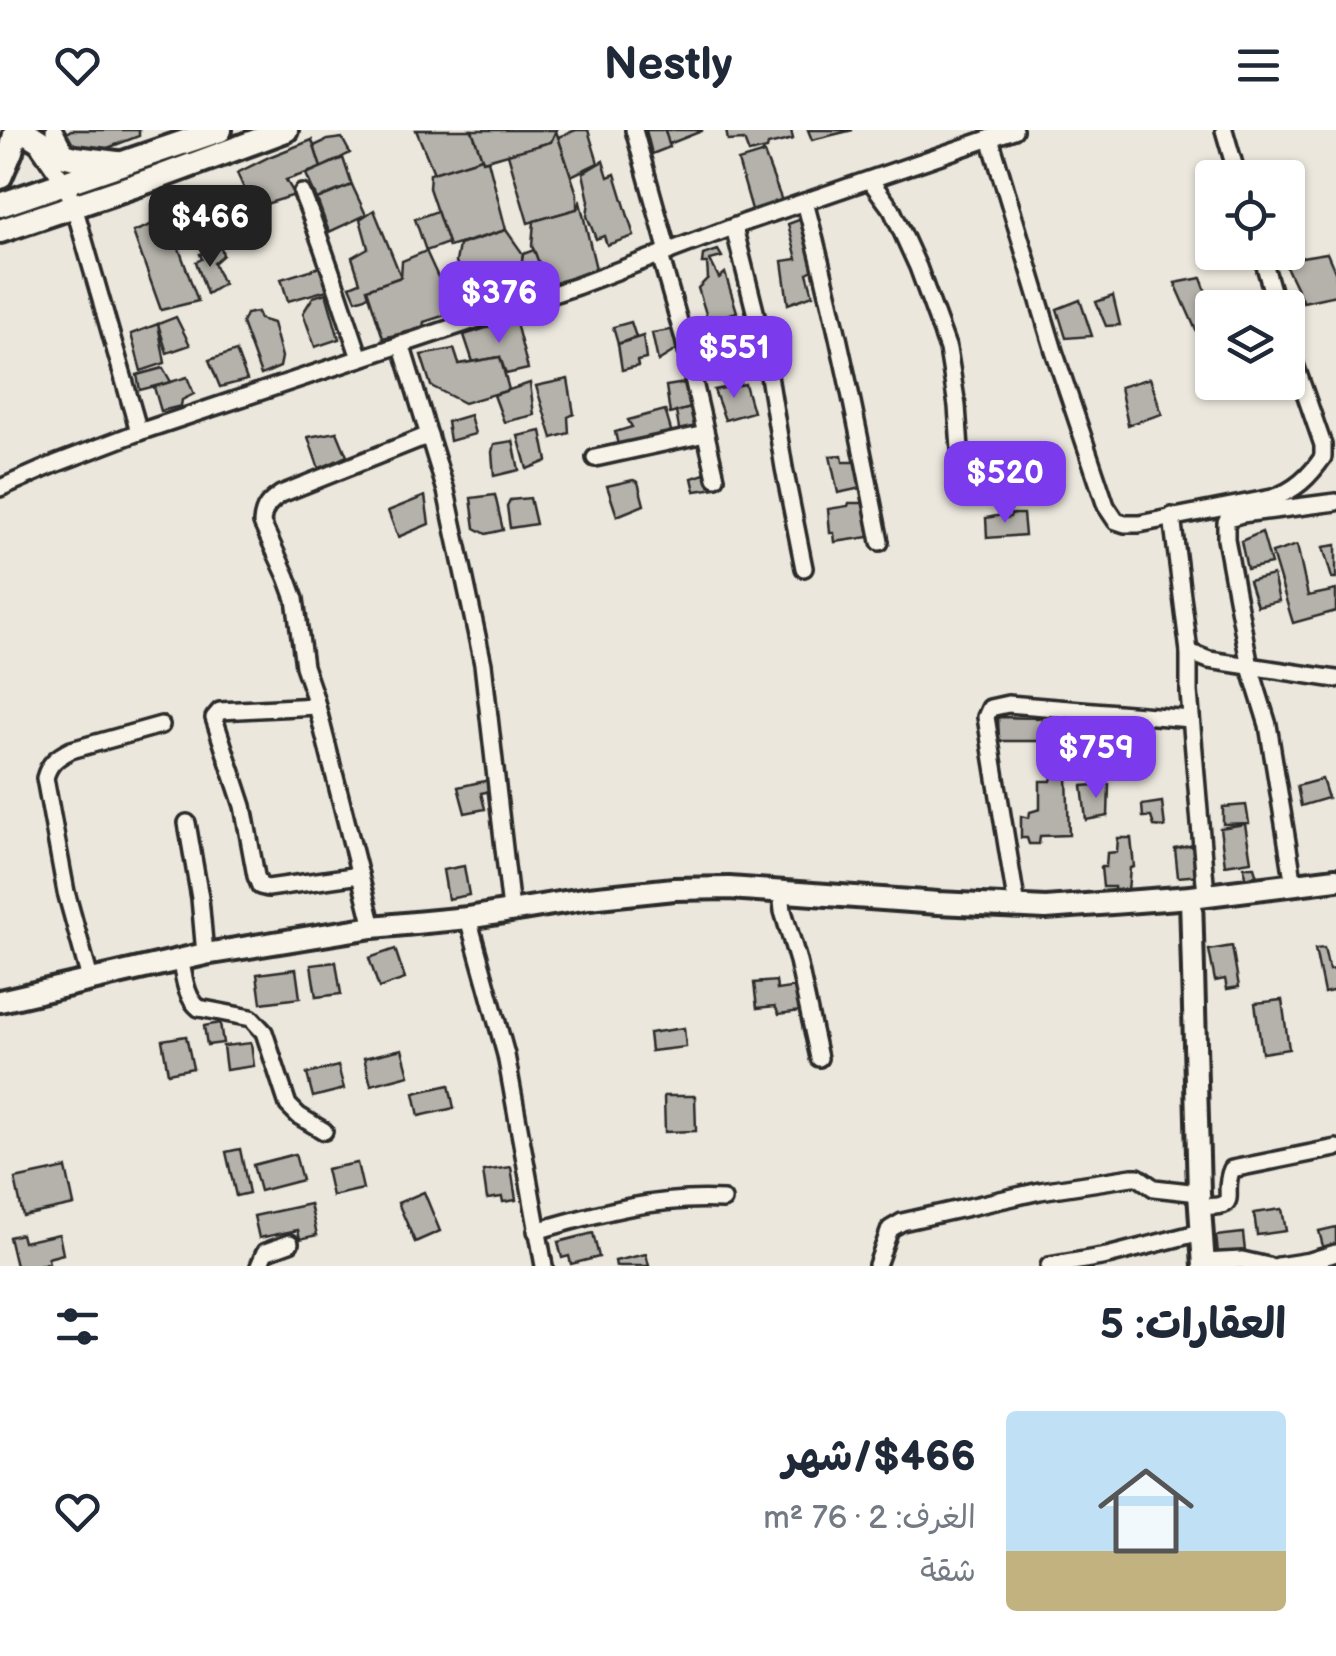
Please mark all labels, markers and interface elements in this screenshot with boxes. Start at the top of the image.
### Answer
icon: heart [50,38,105,93]
text: Nestly [604,38,732,93]
icon: menu [1231,38,1286,93]
map controls [1195,160,1305,400]
button: locate [1195,160,1305,270]
pin: $466 [151,185,269,270]
text: $466 [171,198,249,237]
pin: $376 [440,261,558,346]
text: $376 [461,274,537,313]
button: layers [1195,290,1305,400]
pin: $551 [675,316,793,401]
text: $551 [698,329,770,368]
pin: $520 [946,441,1064,526]
text: $520 [966,454,1044,493]
pin: $759 [1037,716,1155,801]
text: $759 [1058,729,1134,768]
icon: filters [50,1299,105,1354]
text: العقارات: 5 [1100,1300,1286,1351]
text: $466/شهر [783,1432,976,1483]
icon: home [1086,1451,1206,1571]
icon: heart [50,1484,105,1539]
text: الغرف: 2 · 76 m² [763,1499,976,1538]
text: شقة [920,1552,976,1591]

